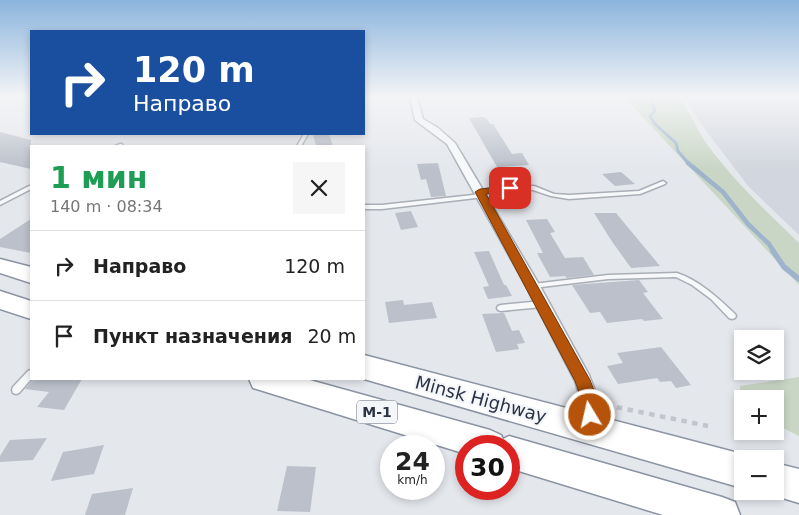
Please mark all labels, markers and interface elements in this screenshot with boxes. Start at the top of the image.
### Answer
icon: right [50,50,115,115]
text: 120 m [133,50,255,90]
text: Направо [133,91,231,116]
text: 1 мин [50,160,148,195]
button: close [293,162,345,214]
pin [489,167,531,209]
icon: arrive [496,174,524,202]
text: 140 m · 08:34 [50,197,163,216]
icon: right [50,252,78,280]
text: Направо [93,255,186,277]
text: 120 m [284,255,345,277]
icon: arrive [50,322,78,350]
text: Пункт назначения [93,325,292,347]
text: 20 m [307,325,356,347]
map controls [734,330,784,500]
button: layers [734,330,784,380]
street label: Minsk Highway [413,371,549,427]
position arrow [563,388,615,440]
button: + [734,390,784,440]
road number: М-1 [357,401,397,424]
speed limit sign: 30 [455,435,520,500]
text: 24 [395,447,430,476]
button: − [734,450,784,500]
text: km/h [397,473,428,487]

